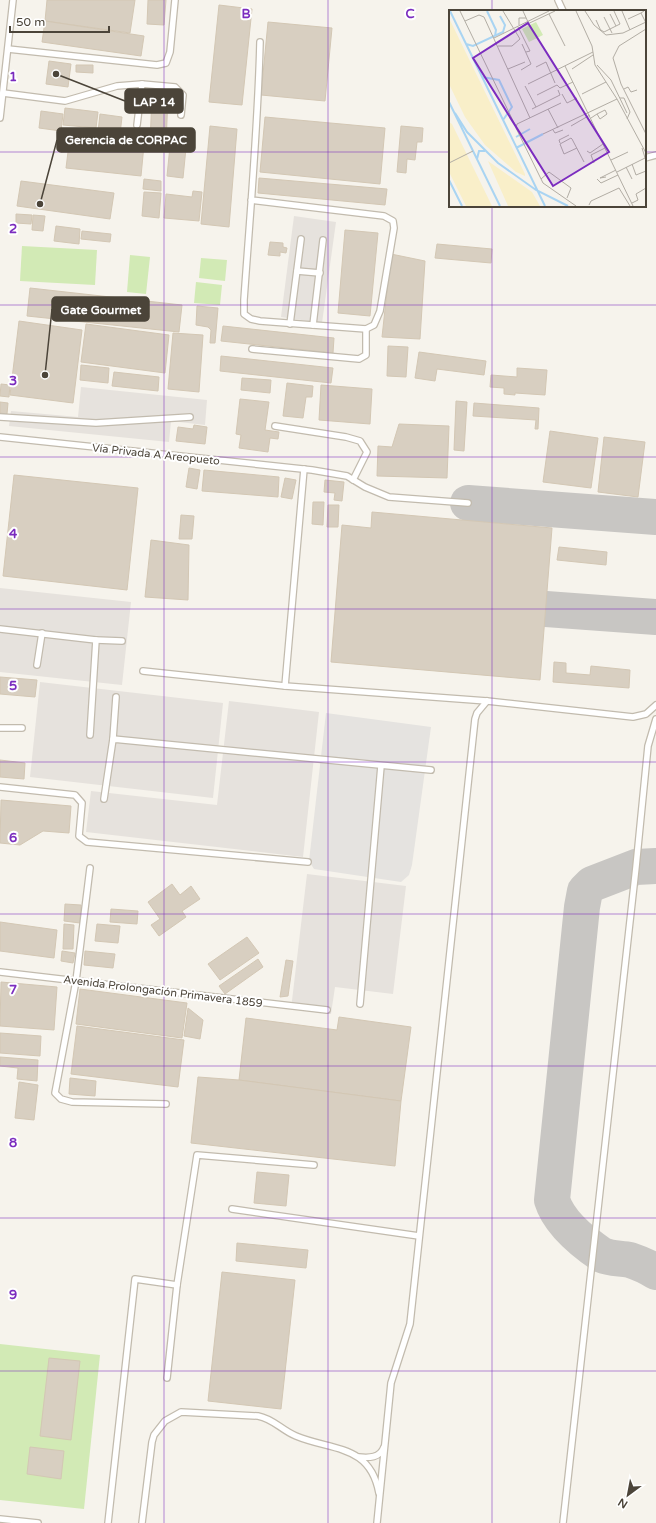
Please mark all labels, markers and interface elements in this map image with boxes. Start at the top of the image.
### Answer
text: B [241,6,251,22]
text: C [405,6,415,22]
scale bar [10,8,109,34]
inset map [449,10,646,207]
text: 50 m [16,15,45,29]
text: 1 [9,69,17,85]
callout: LAP 14 [125,89,183,113]
text: LAP 14 [133,95,175,109]
callout: Gerencia de CORPAC [57,128,195,152]
text: Gerencia de CORPAC [65,133,188,147]
text: 2 [9,221,17,237]
callout: Gate Gourmet [52,297,149,321]
text: Gate Gourmet [61,303,142,317]
text: 3 [9,373,17,389]
street label: Vía Privada A Areopueto [91,441,221,468]
text: 4 [9,526,18,542]
text: 5 [9,678,17,694]
text: 6 [9,830,17,846]
street label: Avenida Prolongación Primavera 1859 [63,973,263,1010]
text: 7 [9,982,17,998]
text: 8 [9,1135,17,1151]
text: 9 [9,1287,17,1303]
north arrow [608,1475,648,1515]
text: N [616,1495,630,1511]

